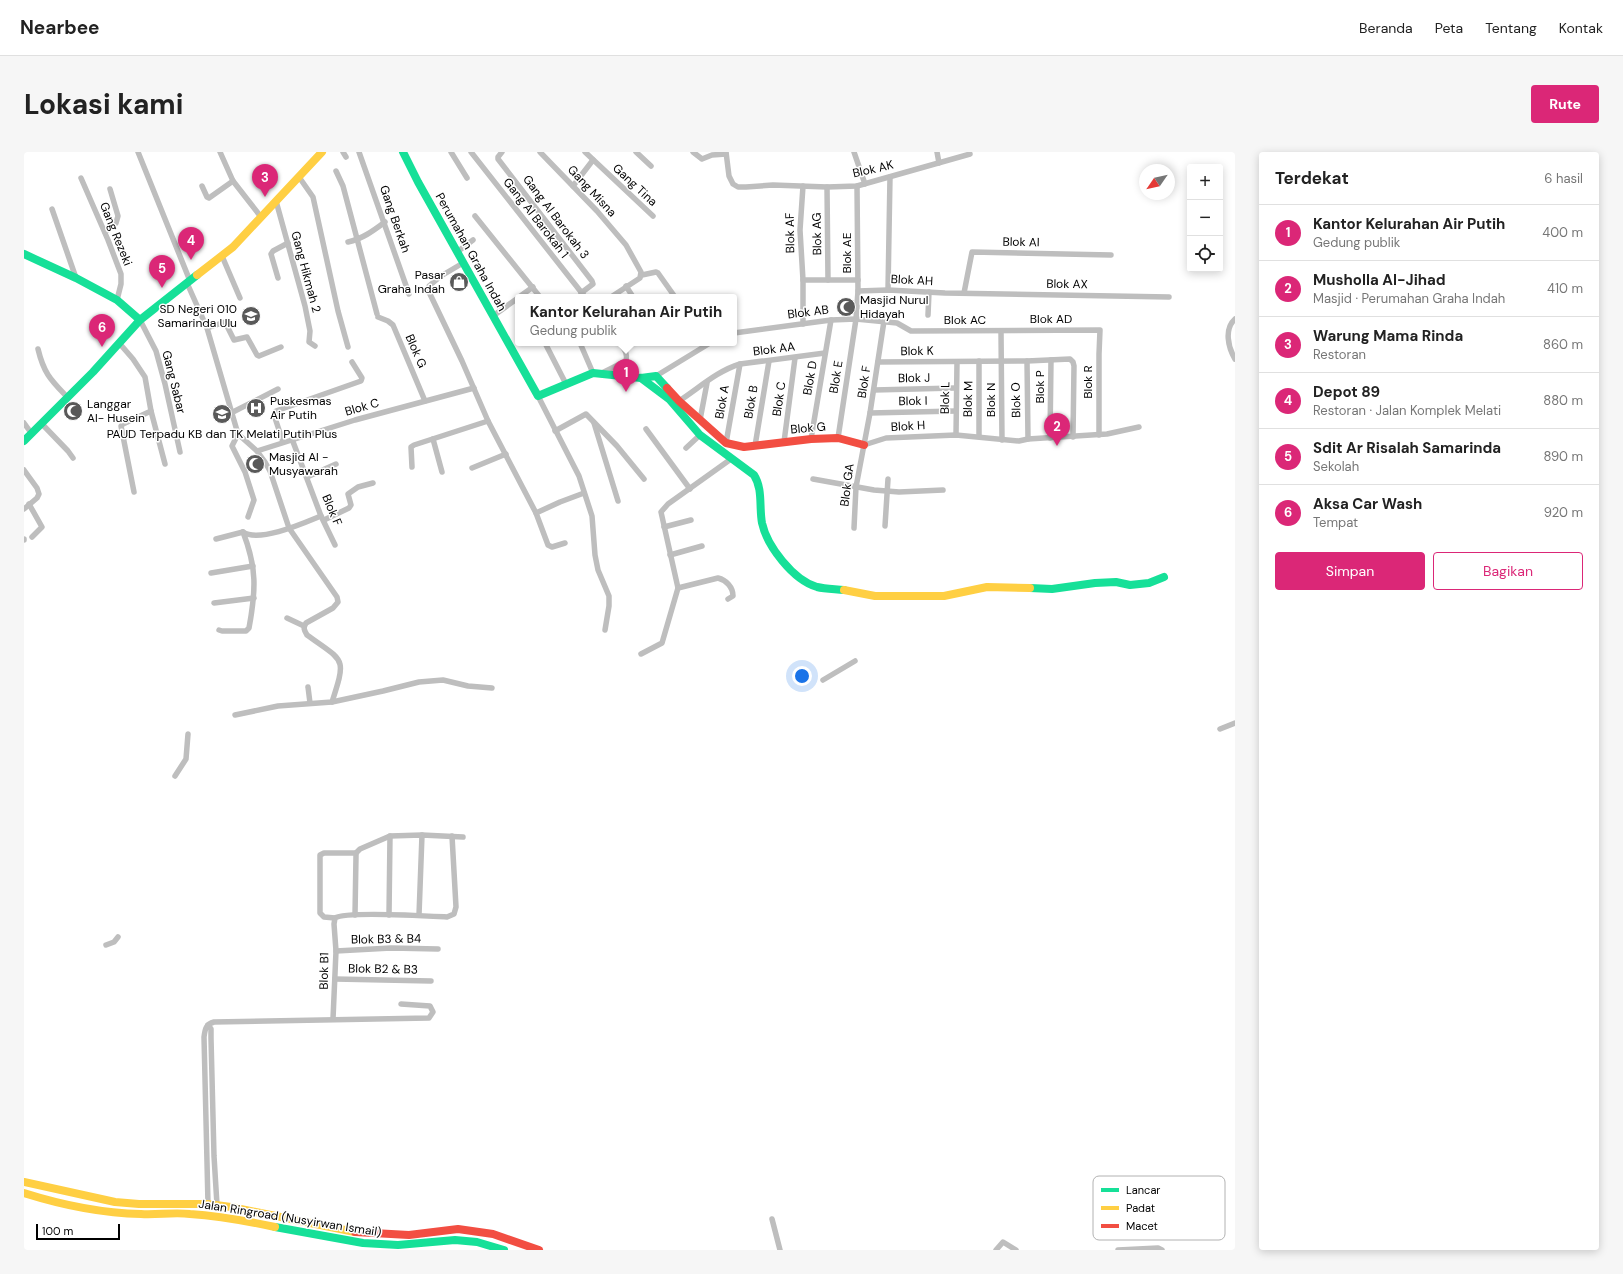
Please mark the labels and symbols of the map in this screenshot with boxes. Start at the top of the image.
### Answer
street label: Blok AK [851,157,895,181]
street label: Gang Tina [609,160,661,210]
street label: Gang Misna [564,162,620,220]
pin: 3 [252,164,278,197]
north arrow [1139,164,1175,200]
street label: Gang Al Barokah 3 [519,172,593,262]
street label: Gang Al Barokah 1 [500,175,572,261]
street label: Gang Berkah [376,183,414,255]
street label: Perumahan Graha Indah [432,190,510,314]
street label: Gang Rezeki [96,200,136,268]
street label: Blok AF [782,212,798,253]
street label: Blok AG [809,212,825,256]
pin: 4 [178,227,204,260]
street label: Gang Hikmah 2 [287,229,325,315]
street label: Blok AE [839,232,855,274]
street label: Blok AI [1002,234,1040,250]
pin: 5 [149,255,175,288]
place label: Pasar Graha Indah [378,267,446,297]
shop icon: Pasar Graha Indah [448,271,470,293]
street label: Blok AH [890,271,934,289]
street label: Blok AX [1046,276,1088,292]
place label: Masjid Nurul Hidayah [860,292,928,322]
mosque icon: Masjid Nurul Hidayah [835,296,857,318]
place label: SD Negeri 010 Samarinda Ulu [157,301,237,331]
street label: Blok AB [786,302,830,322]
school or university icon: SD Negeri 010 Samarinda Ulu [240,305,262,327]
street label: Blok AD [1030,311,1072,327]
street label: Blok AC [944,312,987,328]
pin: 6 [89,314,115,347]
street label: Blok G [401,332,431,370]
street label: Blok AA [752,338,796,360]
street label: Blok K [900,343,934,359]
street label: Gang Sabar [158,349,190,416]
pin: 1 [613,359,639,392]
street label: Blok E [826,359,847,395]
street label: Blok D [799,360,821,396]
street label: Blok F [854,364,875,399]
street label: Blok R [1080,365,1096,399]
street label: Blok J [898,370,930,386]
street label: Blok P [1032,370,1048,404]
street label: Blok C [769,380,789,417]
street label: Blok M [960,381,976,417]
street label: Blok L [937,382,953,414]
street label: Blok O [1008,382,1024,418]
street label: Blok N [983,383,999,417]
street label: Blok A [711,384,733,420]
street label: Blok B [740,384,762,420]
place label: Puskesmas Air Putih [270,393,332,423]
street label: Blok I [898,393,928,409]
street label: Blok C [343,394,381,419]
place label: Langgar Al- Husein [87,396,145,426]
hospital icon: Puskesmas Air Putih [245,397,267,419]
mosque icon: Langgar Al- Husein [62,400,84,422]
school or university icon: PAUD Terpadu KB dan TK Melati Putih Plus [211,403,233,425]
pin: 2 [1044,413,1070,446]
street label: Blok H [890,417,926,435]
street label: Blok G [790,418,826,438]
place label: PAUD Terpadu KB dan TK Melati Putih Plus [107,426,337,442]
place label: Masjid Al - Musyawarah [269,449,338,479]
mosque icon: Masjid Al - Musyawarah [244,453,266,475]
street label: Blok GA [836,462,858,507]
street label: Blok F [318,492,346,529]
your location [792,666,812,686]
street label: Blok B3 & B4 [351,930,421,948]
street label: Blok B1 [316,952,332,990]
street label: Blok B2 & B3 [348,960,418,978]
legend [1093,1176,1225,1240]
text: Lancar [1126,1183,1160,1197]
street label: Jalan Ringroad (Nusyirwan Ismail) [197,1196,383,1240]
text: Padat [1126,1201,1155,1215]
text: Macet [1126,1219,1158,1233]
scale bar [36,1222,120,1241]

